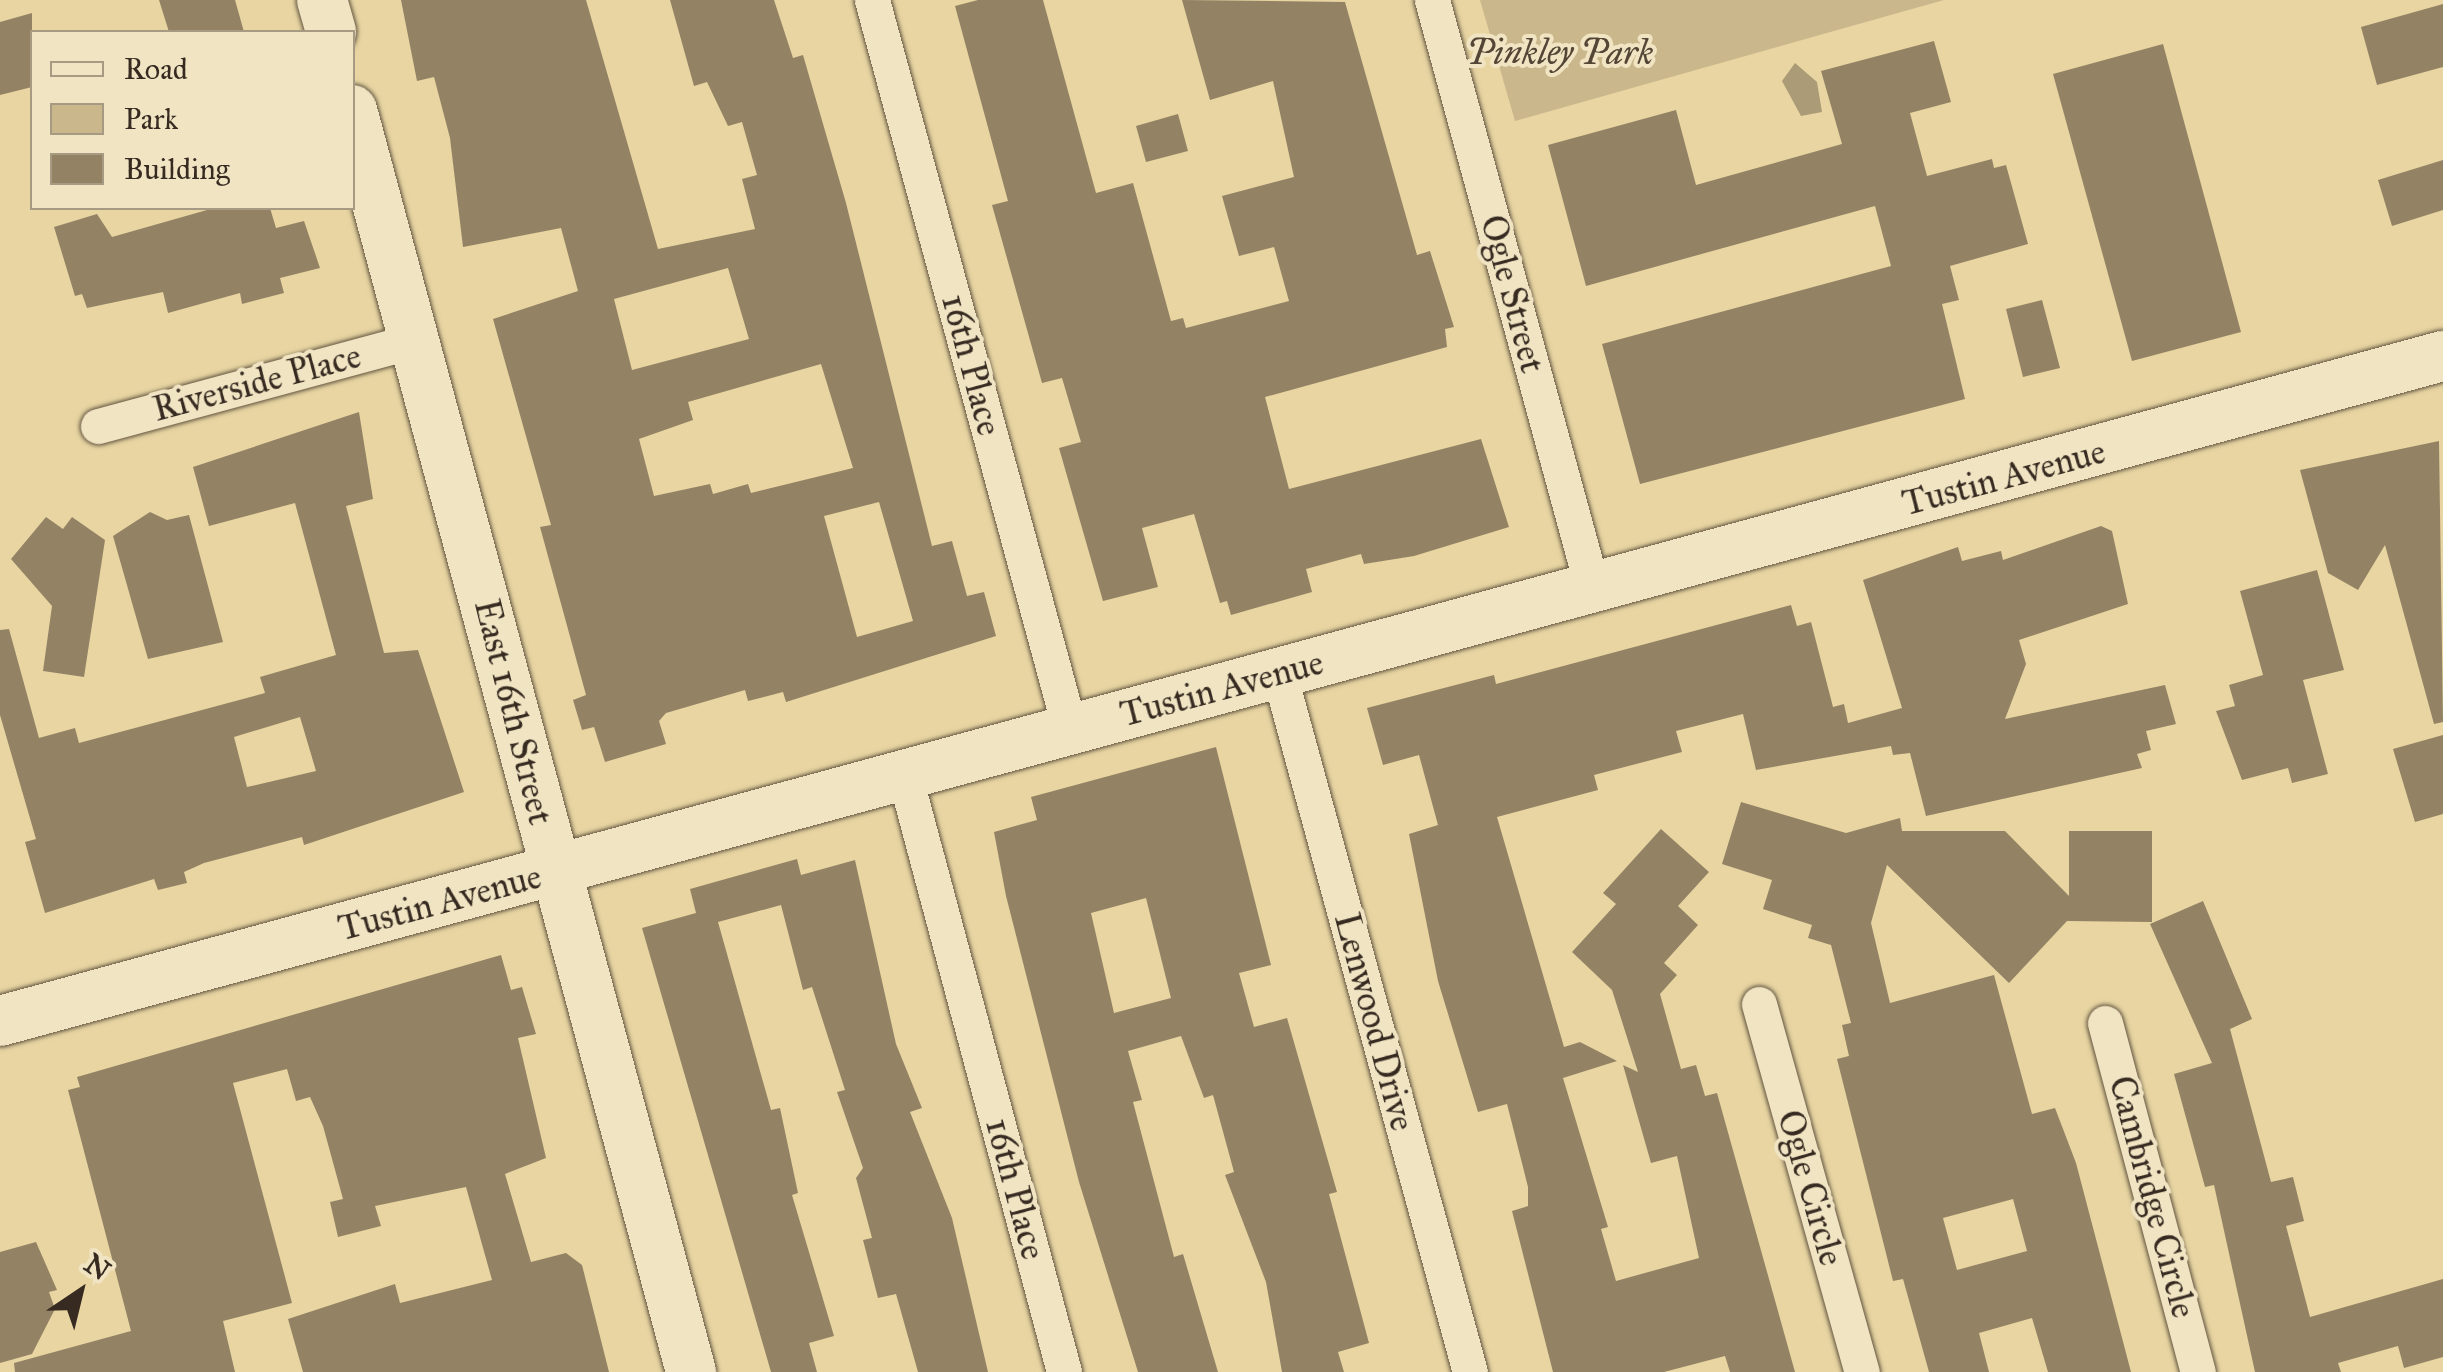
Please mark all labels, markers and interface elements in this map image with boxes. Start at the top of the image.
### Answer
legend [30,30,355,210]
park label: Pinkley Park [1467,32,1653,74]
text: Road [124,51,188,87]
text: Park [124,101,178,137]
text: Building [124,151,230,187]
street label: Ogle Street [1471,211,1553,377]
street label: 16th Place [932,290,1010,440]
street label: Riverside Place [148,335,366,431]
street label: Tustin Avenue [1898,431,2110,525]
street label: East 16th Street [465,595,561,829]
street label: Tustin Avenue [1116,642,1328,736]
street label: Tustin Avenue [334,856,546,950]
street label: Lenwood Drive [1325,909,1423,1135]
street label: Cambridge Circle [2100,1072,2204,1322]
street label: Ogle Circle [1768,1106,1852,1270]
street label: 16th Place [976,1114,1054,1264]
north arrow [30,1242,130,1342]
text: N [78,1246,117,1288]

